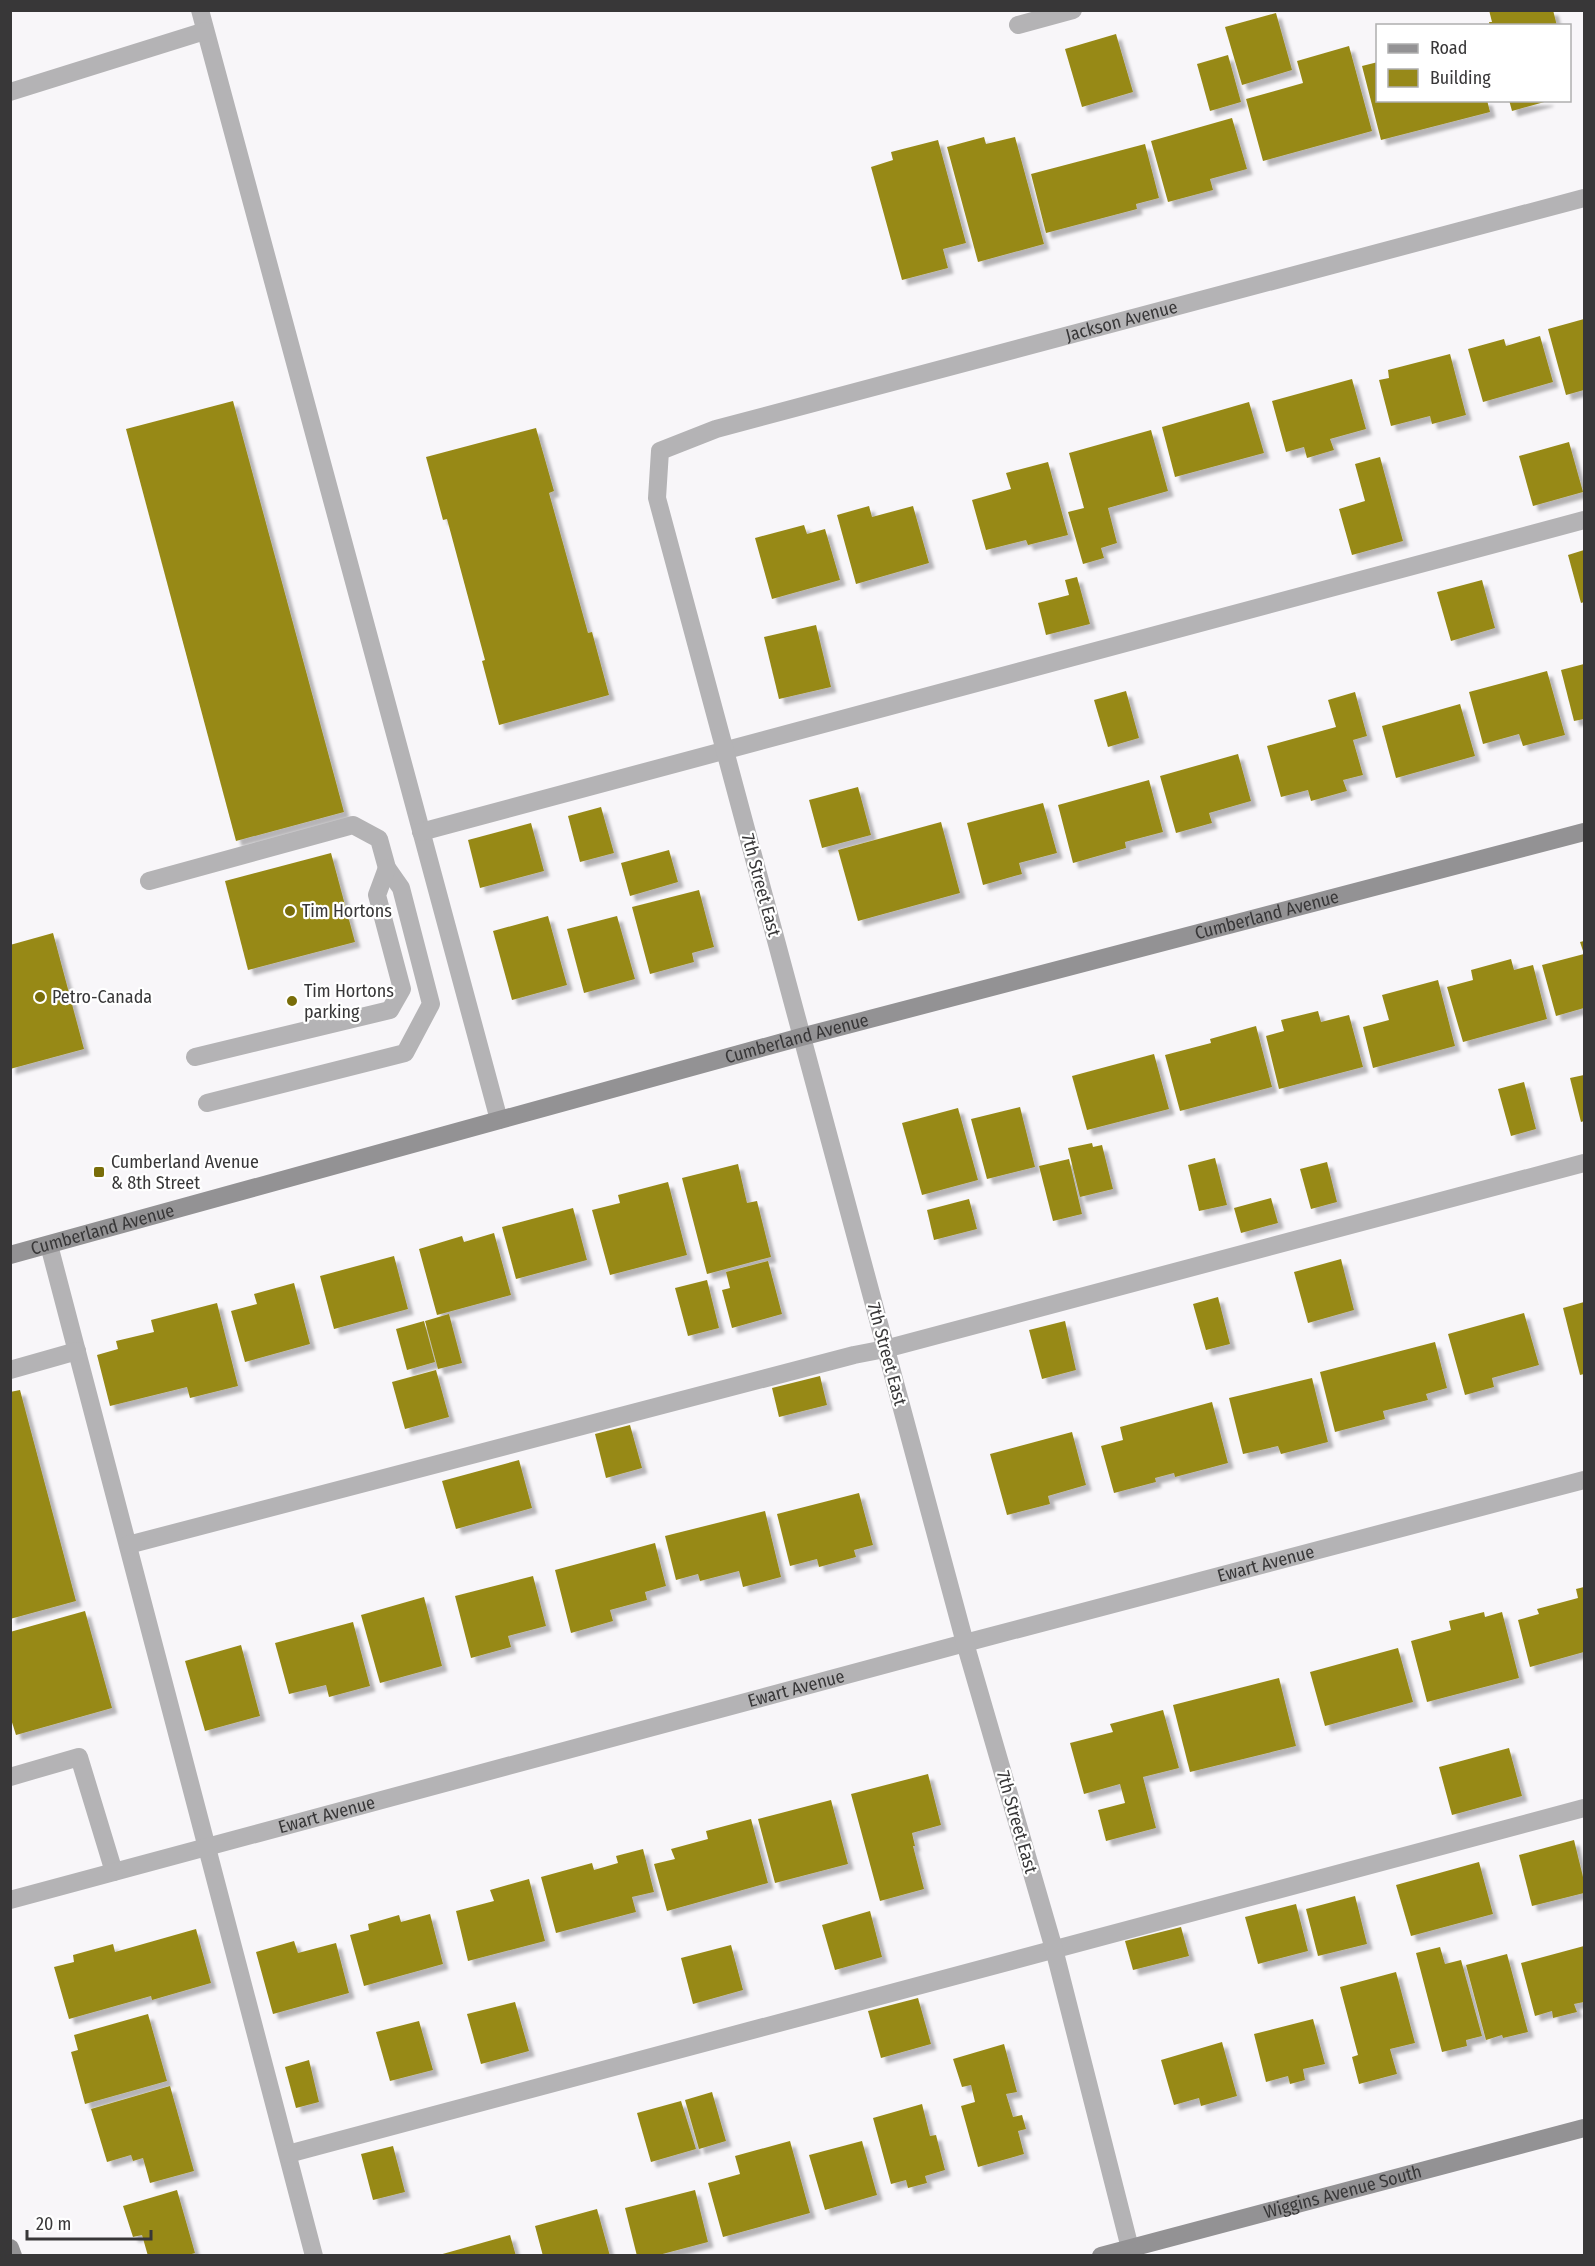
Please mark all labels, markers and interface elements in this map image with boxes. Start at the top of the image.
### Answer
legend [1376,24,1571,102]
text: Road [1430,37,1467,59]
text: Building [1430,67,1491,89]
street label: Jackson Avenue [1063,296,1180,346]
street label: 7th Street East [737,831,785,939]
street label: Cumberland Avenue [1192,886,1341,944]
place label: Tim Hortons [302,900,392,922]
marker: Tim Hortons [283,904,297,918]
place label: Tim Hortons parking [304,980,394,1023]
place label: Petro-Canada [52,986,152,1008]
marker: Petro-Canada [33,990,47,1004]
marker: Tim Hortons parking [285,994,299,1008]
street label: Cumberland Avenue [722,1009,871,1068]
place label: Cumberland Avenue & 8th Street [111,1151,259,1194]
marker: Cumberland Avenue & 8th Street [92,1165,106,1179]
street label: Cumberland Avenue [28,1199,177,1260]
street label: 7th Street East [863,1300,911,1408]
street label: Ewart Avenue [1215,1541,1317,1587]
street label: Ewart Avenue [745,1665,847,1712]
street label: 7th Street East [992,1768,1042,1876]
street label: Ewart Avenue [276,1791,378,1838]
street label: Wiggins Avenue South [1261,2161,1424,2223]
scale bar [27,2203,152,2241]
text: 20 m [36,2213,71,2235]

